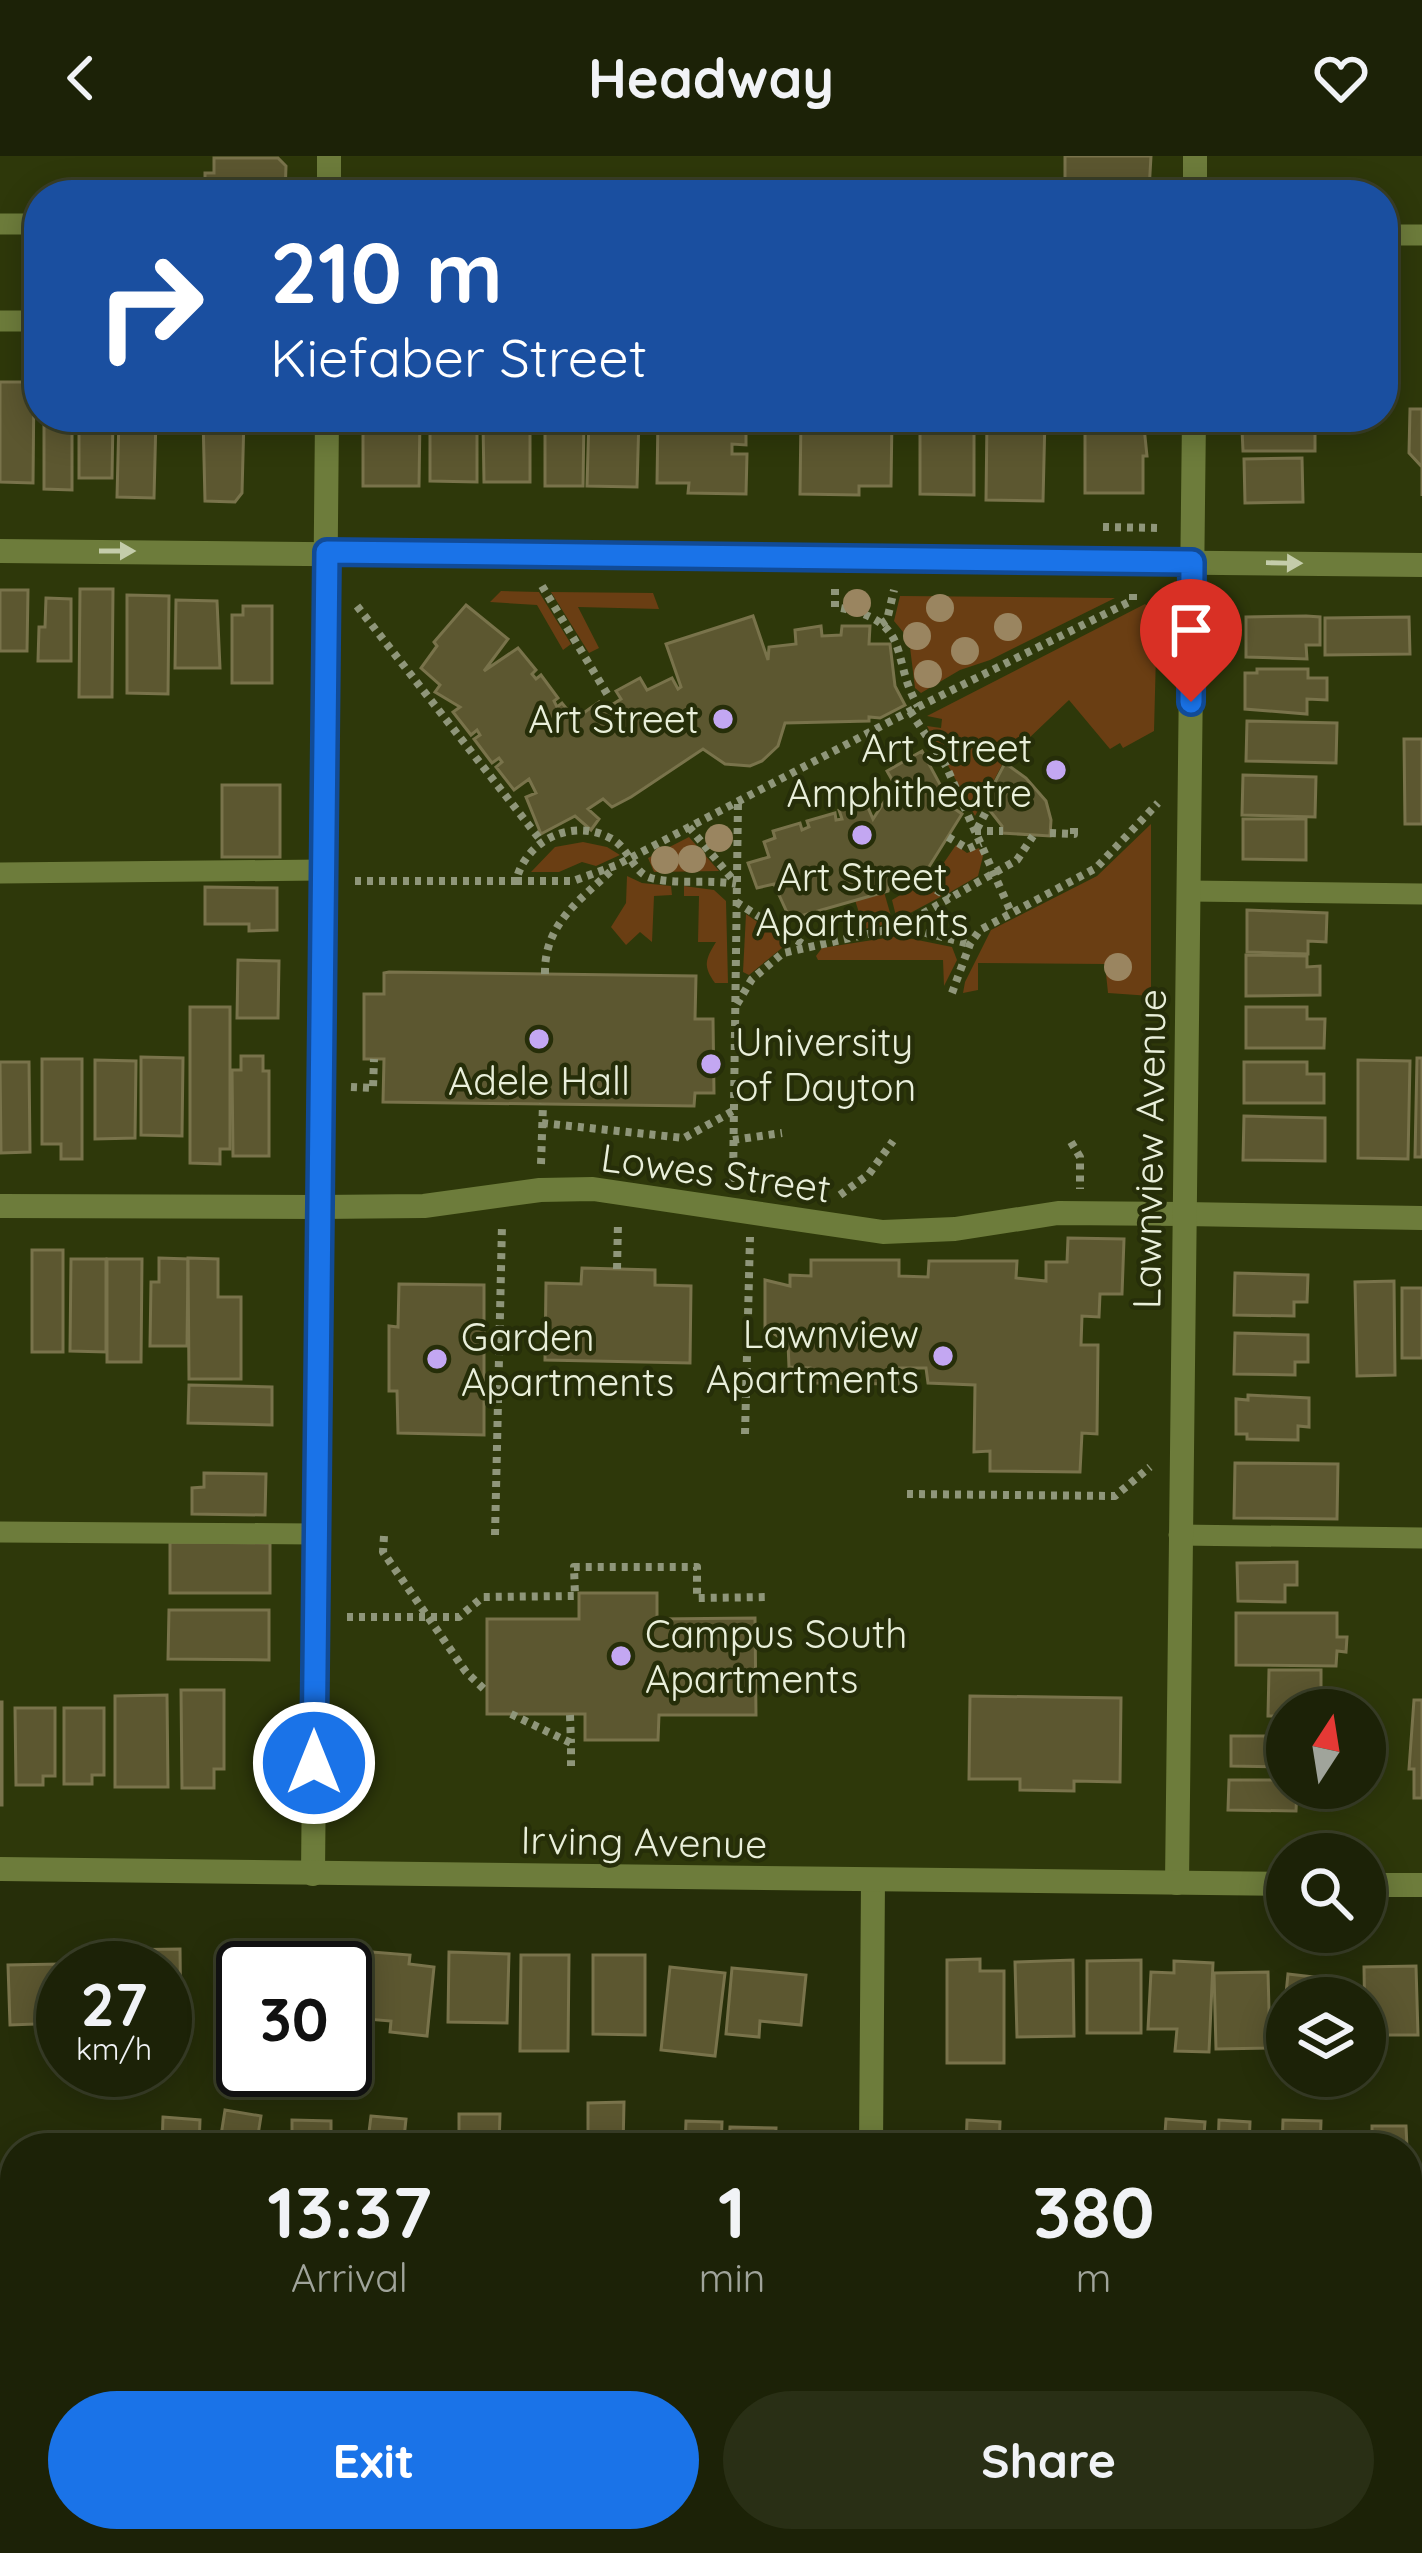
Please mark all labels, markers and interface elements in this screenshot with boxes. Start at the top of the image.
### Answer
text: Headway [588,44,834,112]
icon: back [48,45,114,111]
icon: heart [1308,45,1374,111]
text: 210 m [270,219,503,324]
icon: right [72,228,228,384]
text: Kiefaber Street [270,323,647,391]
one-way arrow [99,541,137,561]
one-way arrow [1266,553,1304,573]
pin [1140,579,1242,702]
icon: arrive [1158,597,1224,663]
place label: Art Street [528,694,699,743]
marker: Art Street [710,706,736,732]
place label: Art Street Amphitheatre [786,723,1032,817]
marker: Art Street Amphitheatre [1043,757,1069,783]
marker: Art Street Apartments [849,822,875,848]
place label: Art Street Apartments [755,852,969,946]
street label: Lawnview Avenue [1121,988,1176,1309]
place label: University of Dayton [735,1017,916,1111]
marker: Adele Hall [526,1026,552,1052]
marker: University of Dayton [698,1051,724,1077]
place label: Adele Hall [448,1056,630,1105]
street label: Lowes Street [598,1132,834,1213]
place label: Lawnview Apartments [706,1309,919,1403]
place label: Garden Apartments [461,1312,674,1406]
marker: Lawnview Apartments [930,1343,956,1369]
marker: Garden Apartments [424,1346,450,1372]
place label: Campus South Apartments [645,1609,907,1703]
marker: Campus South Apartments [608,1643,634,1669]
north arrow [1266,1689,1386,1809]
map controls [1266,1689,1386,2097]
position arrow [251,1700,377,1826]
street label: Irving Avenue [520,1815,768,1868]
button: search [1266,1833,1386,1953]
speed limit sign: 30 [216,1941,372,2097]
text: 27 [80,1966,148,2041]
button: layers [1266,1977,1386,2097]
text: km/h [76,2030,152,2068]
text: 13:37 [267,2166,432,2256]
text: 1 [718,2166,746,2256]
text: 380 [1032,2166,1155,2256]
text: Arrival [291,2253,408,2302]
text: min [699,2253,765,2302]
text: m [1076,2253,1111,2302]
button: Exit [48,2391,699,2529]
button: Share [723,2391,1374,2529]

